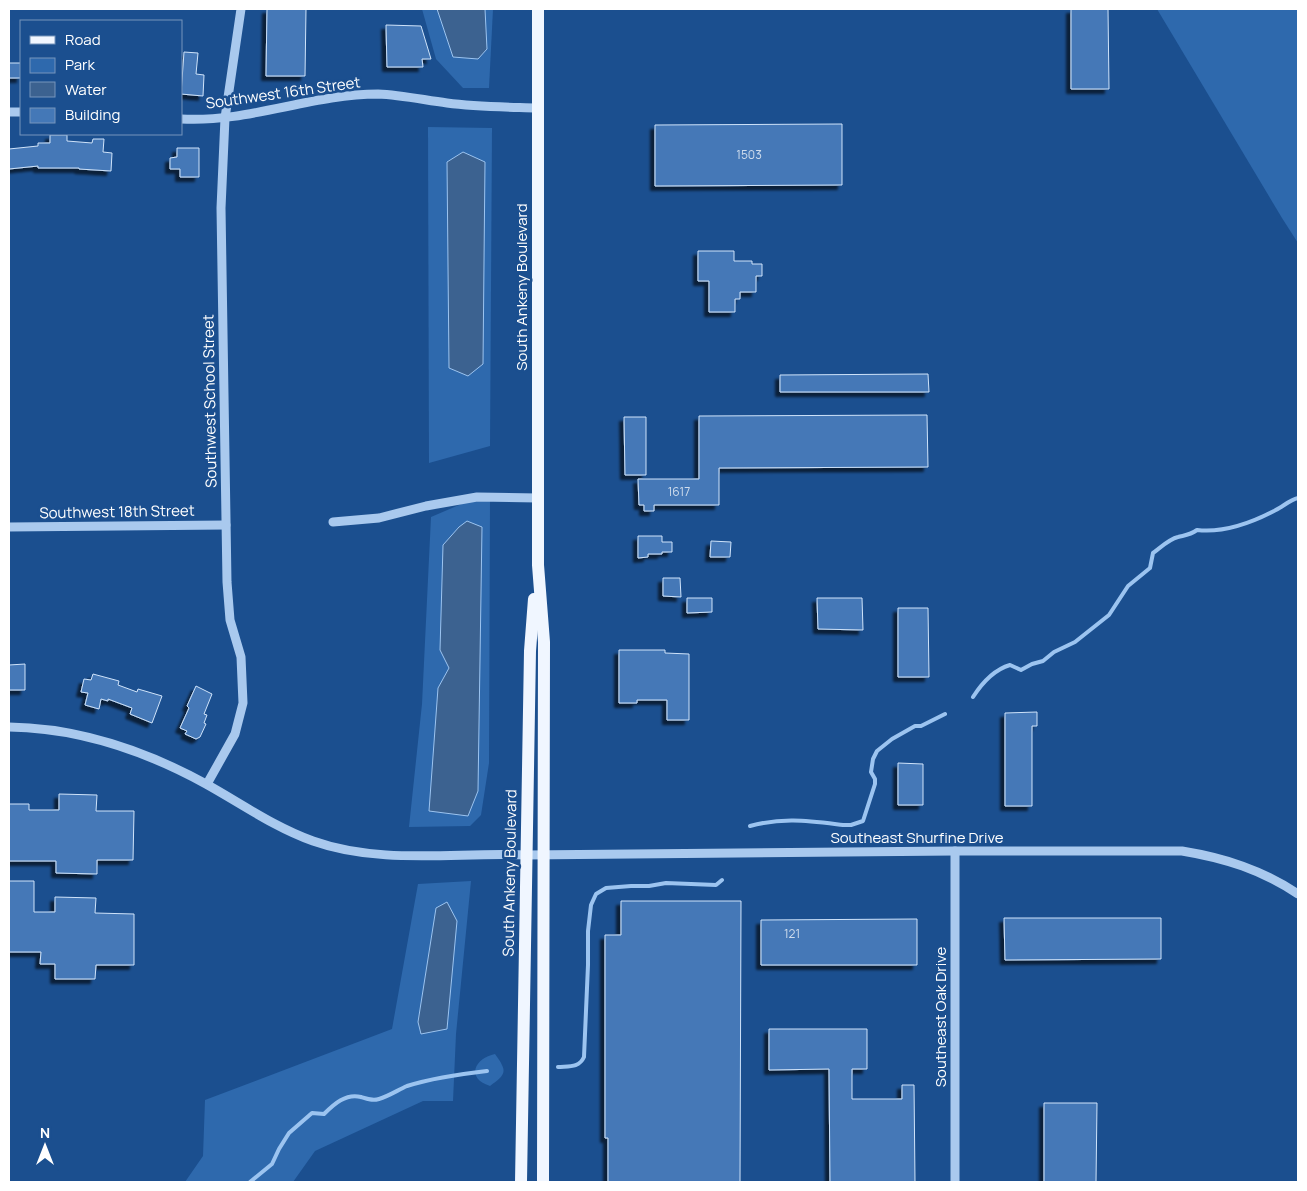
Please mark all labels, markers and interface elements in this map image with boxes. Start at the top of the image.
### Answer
legend [20,20,182,135]
text: Road [65,29,101,50]
text: Park [65,54,95,75]
street label: Southwest 16th Street [204,71,362,114]
text: Water [65,79,107,100]
text: Building [65,104,120,125]
house number: 1503 [736,146,762,163]
street label: South Ankeny Boulevard [511,203,532,371]
street label: Southwest School Street [197,314,222,488]
house number: 1617 [668,483,690,500]
street label: Southwest 18th Street [39,500,195,523]
street label: South Ankeny Boulevard [498,789,521,957]
street label: Southeast Shurfine Drive [831,827,1004,848]
house number: 121 [784,925,800,942]
street label: Southeast Oak Drive [930,947,951,1087]
north arrow [20,1121,70,1171]
text: N [40,1123,50,1142]

